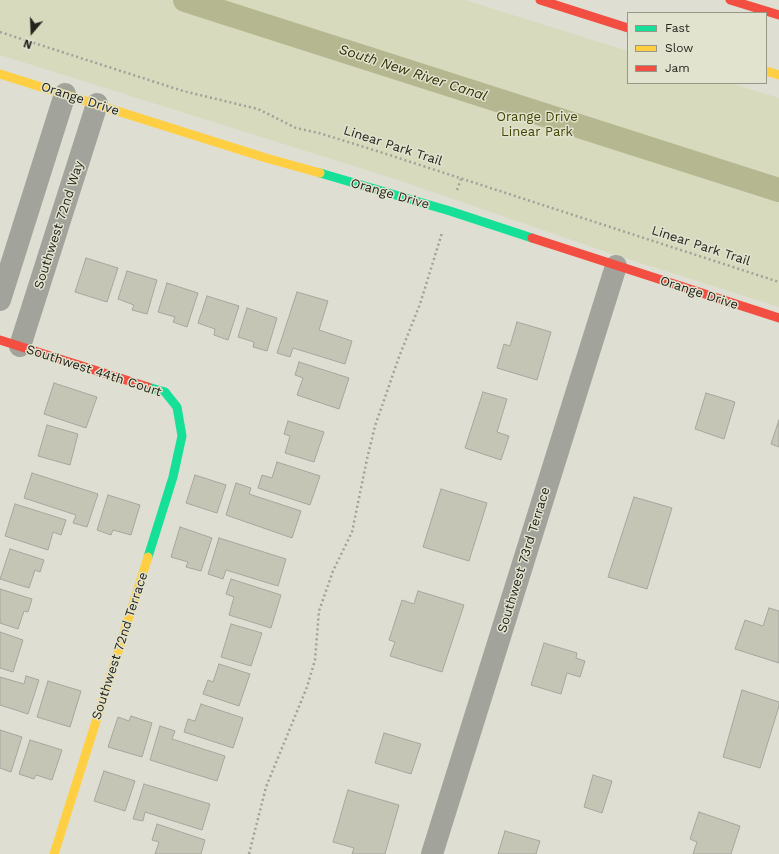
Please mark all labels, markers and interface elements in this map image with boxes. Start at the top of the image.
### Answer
north arrow [12,12,52,52]
legend [627,12,767,84]
text: Fast [665,21,690,35]
text: N [22,36,34,51]
water label: South New River Canal [337,41,489,105]
text: Slow [665,41,693,55]
text: Jam [665,61,690,75]
street label: Orange Drive [39,79,121,119]
park label: Orange Drive Linear Park [496,109,578,140]
street label: Linear Park Trail [342,123,444,169]
street label: Southwest 72nd Way [31,159,87,291]
street label: Orange Drive [349,175,431,213]
street label: Linear Park Trail [650,223,752,269]
street label: Orange Drive [658,273,740,313]
street label: Southwest 44th Court [24,342,164,400]
street label: Southwest 73rd Terrace [494,485,554,635]
street label: Southwest 72nd Terrace [89,570,151,722]

